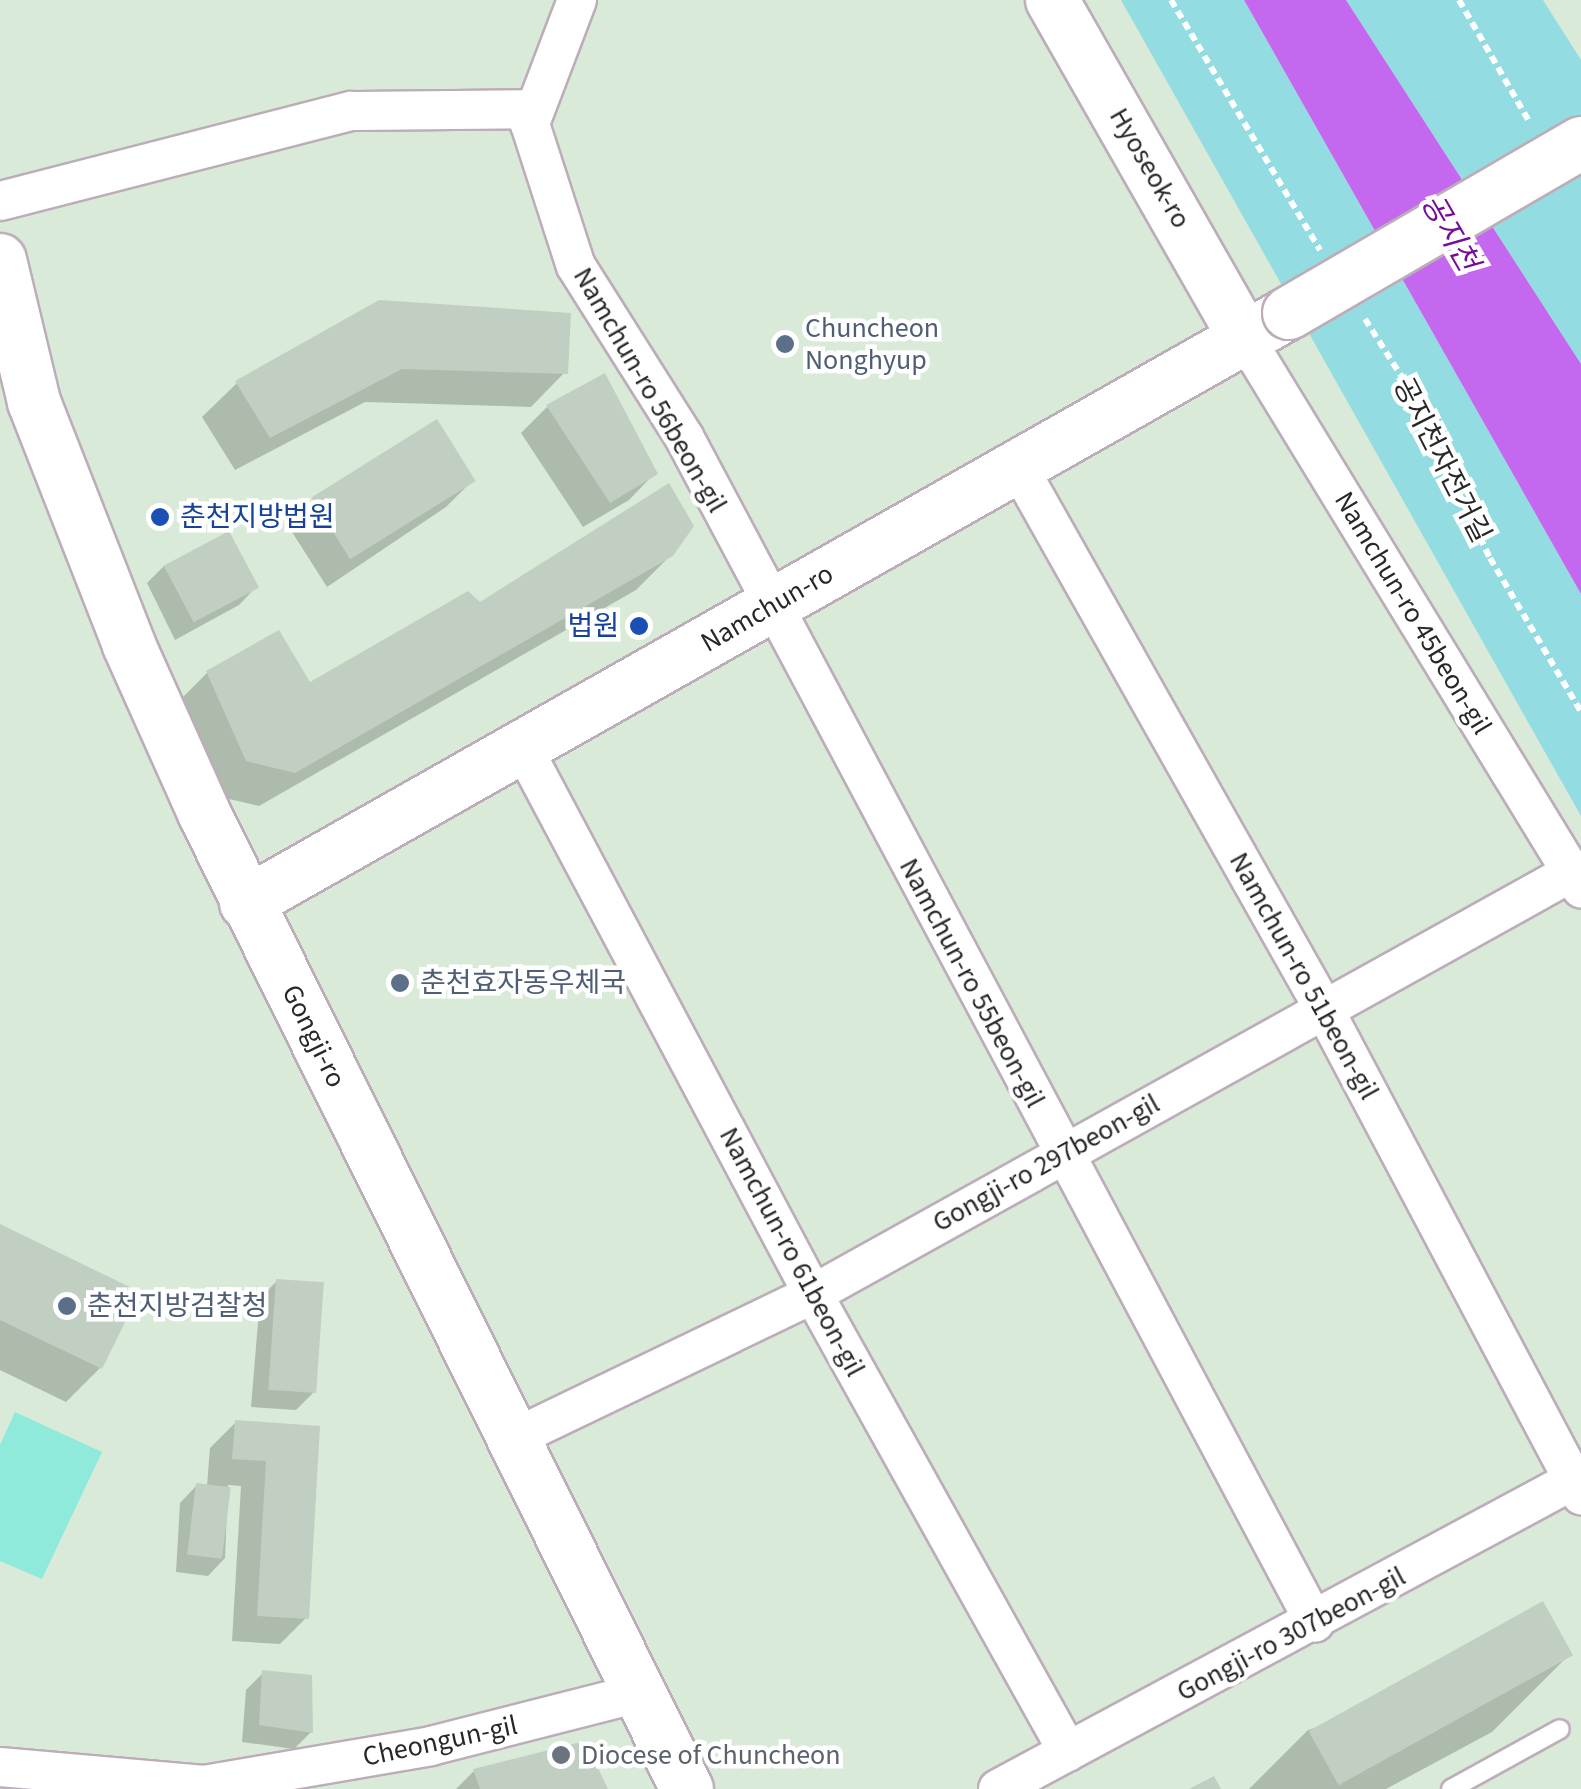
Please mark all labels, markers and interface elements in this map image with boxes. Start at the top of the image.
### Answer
street label: Hyoseok-ro [1102,102,1198,234]
water label: 공지천 [1413,188,1485,278]
street label: Namchun-ro 56beon-gil [566,261,734,519]
place label: Chuncheon Nonghyup [805,311,939,377]
marker: Chuncheon Nonghyup [774,333,796,355]
street label: 공지천자전거길 [1386,372,1498,548]
street label: Namchun-ro 45beon-gil [1327,485,1499,741]
place label: 춘천지방법원 [180,500,335,534]
marker: 춘천지방법원 [149,506,171,528]
street label: Namchun-ro [695,557,839,659]
place label: 법원 [567,609,619,643]
marker: 법원 [628,615,650,637]
street label: Namchun-ro 51beon-gil [1222,847,1386,1105]
street label: Namchun-ro 55beon-gil [892,853,1052,1113]
place label: 춘천효자동우체국 [420,966,626,1000]
marker: 춘천효자동우체국 [389,972,411,994]
street label: Gongji-ro [275,979,353,1093]
street label: Gongji-ro 297beon-gil [927,1087,1165,1239]
street label: Namchun-ro 61beon-gil [712,1122,872,1382]
place label: 춘천지방검찰청 [87,1289,267,1323]
marker: 춘천지방검찰청 [56,1295,78,1317]
street label: Gongji-ro 307beon-gil [1171,1560,1411,1708]
street label: Cheongun-gil [360,1708,520,1774]
place label: Diocese of Chuncheon [581,1738,841,1772]
marker: Diocese of Chuncheon [550,1744,572,1766]

